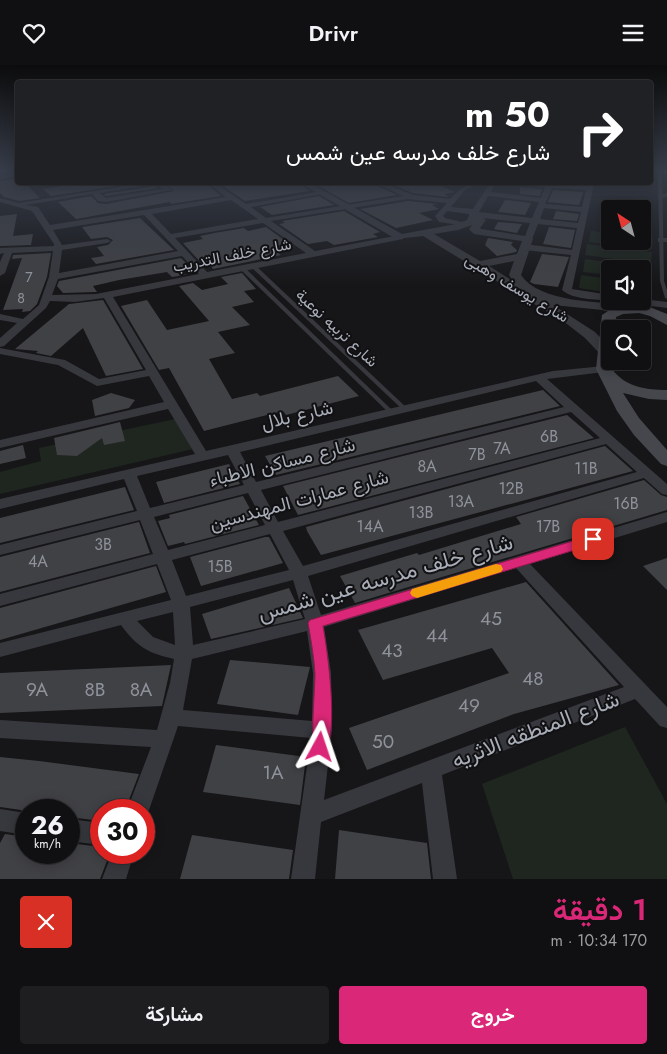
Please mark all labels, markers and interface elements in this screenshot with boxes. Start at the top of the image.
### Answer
text: Drivr [309,17,358,49]
icon: heart [20,19,48,47]
icon: menu [619,19,647,47]
text: 50 m [465,90,550,140]
icon: right [568,100,633,165]
text: شارع خلف مدرسه عين شمس [286,136,550,168]
north arrow [601,200,651,250]
map controls [601,200,651,370]
street label: شارع خلف التدريب [171,232,293,278]
street label: شارع يوسف وهبى [461,248,573,328]
button: sound [601,260,651,310]
house number: 7 [25,267,33,287]
street label: شارع تربيه نوعية [291,284,383,372]
house number: 8 [17,288,25,308]
button: search [601,320,651,370]
street label: شارع بلال [258,394,336,436]
house number: 6B [540,425,558,448]
street label: شارع مساكن الاطباء [206,431,358,493]
house number: 7A [493,437,511,460]
house number: 7B [468,443,486,466]
house number: 8A [417,455,437,478]
house number: 11B [574,457,598,480]
street label: شارع عمارات المهندسين [206,463,392,537]
house number: 12B [498,477,524,500]
house number: 13A [448,490,475,513]
house number: 16B [613,492,639,515]
house number: 13B [409,501,433,524]
house number: 14A [356,515,384,538]
house number: 17B [536,515,560,538]
pin [572,518,614,560]
street label: شارع خلف مدرسه عين شمس [254,525,516,629]
icon: arrive [579,525,607,553]
house number: 3B [94,533,112,556]
house number: 4A [28,550,48,573]
house number: 15B [207,555,233,578]
house number: 45 [480,605,502,632]
house number: 44 [426,622,448,649]
house number: 43 [381,637,403,664]
house number: 48 [522,665,544,692]
house number: 9A [26,676,49,703]
house number: 8B [85,676,105,703]
house number: 8A [130,676,153,703]
street label: شارع المنطقه الاثريه [447,682,623,776]
house number: 49 [458,692,480,719]
position arrow [293,720,345,772]
house number: 50 [372,728,394,755]
house number: 1A [262,759,284,786]
speed limit sign: 30 [90,799,155,864]
text: 26 [31,807,64,843]
text: km/h [34,835,61,853]
text: 1 دقيقة [553,888,647,931]
button: close [20,896,72,948]
text: 170 m · 10:34 [550,929,647,952]
button: مشاركة [20,986,329,1044]
button: خروج [339,986,647,1044]

